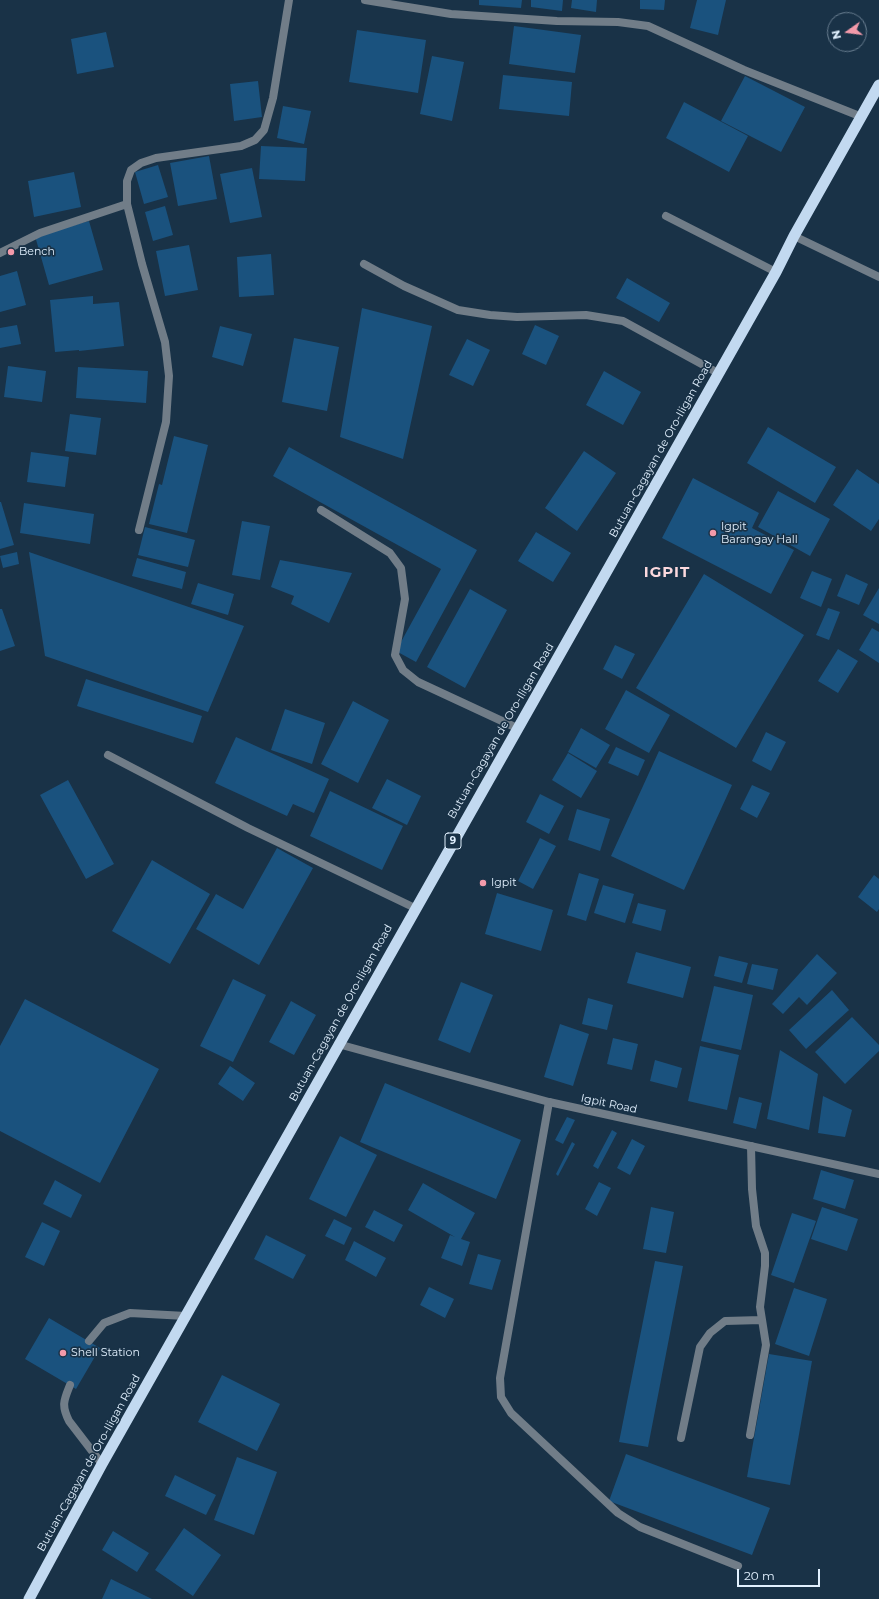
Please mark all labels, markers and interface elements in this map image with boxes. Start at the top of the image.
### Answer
north arrow [827,12,867,52]
text: N [828,29,844,41]
place label: Bench [19,245,55,259]
marker: Bench [6,247,16,257]
street label: Butuan-Cagayan de Oro-Iligan Road [607,358,715,540]
place label: Igpit Barangay Hall [721,520,798,546]
marker: Igpit Barangay Hall [708,528,718,538]
district label: IGPIT [644,564,690,582]
street label: Butuan-Cagayan de Oro-Iligan Road [445,641,557,821]
road number: 9 [445,833,461,849]
place label: Igpit [491,876,517,890]
marker: Igpit [478,878,488,888]
street label: Butuan-Cagayan de Oro-Iligan Road [287,922,395,1104]
street label: Igpit Road [580,1092,638,1116]
place label: Shell Station [71,1346,140,1360]
marker: Shell Station [58,1348,68,1358]
street label: Butuan-Cagayan de Oro-Iligan Road [35,1372,143,1554]
scale bar [739,1561,822,1587]
text: 20 m [744,1568,775,1583]

